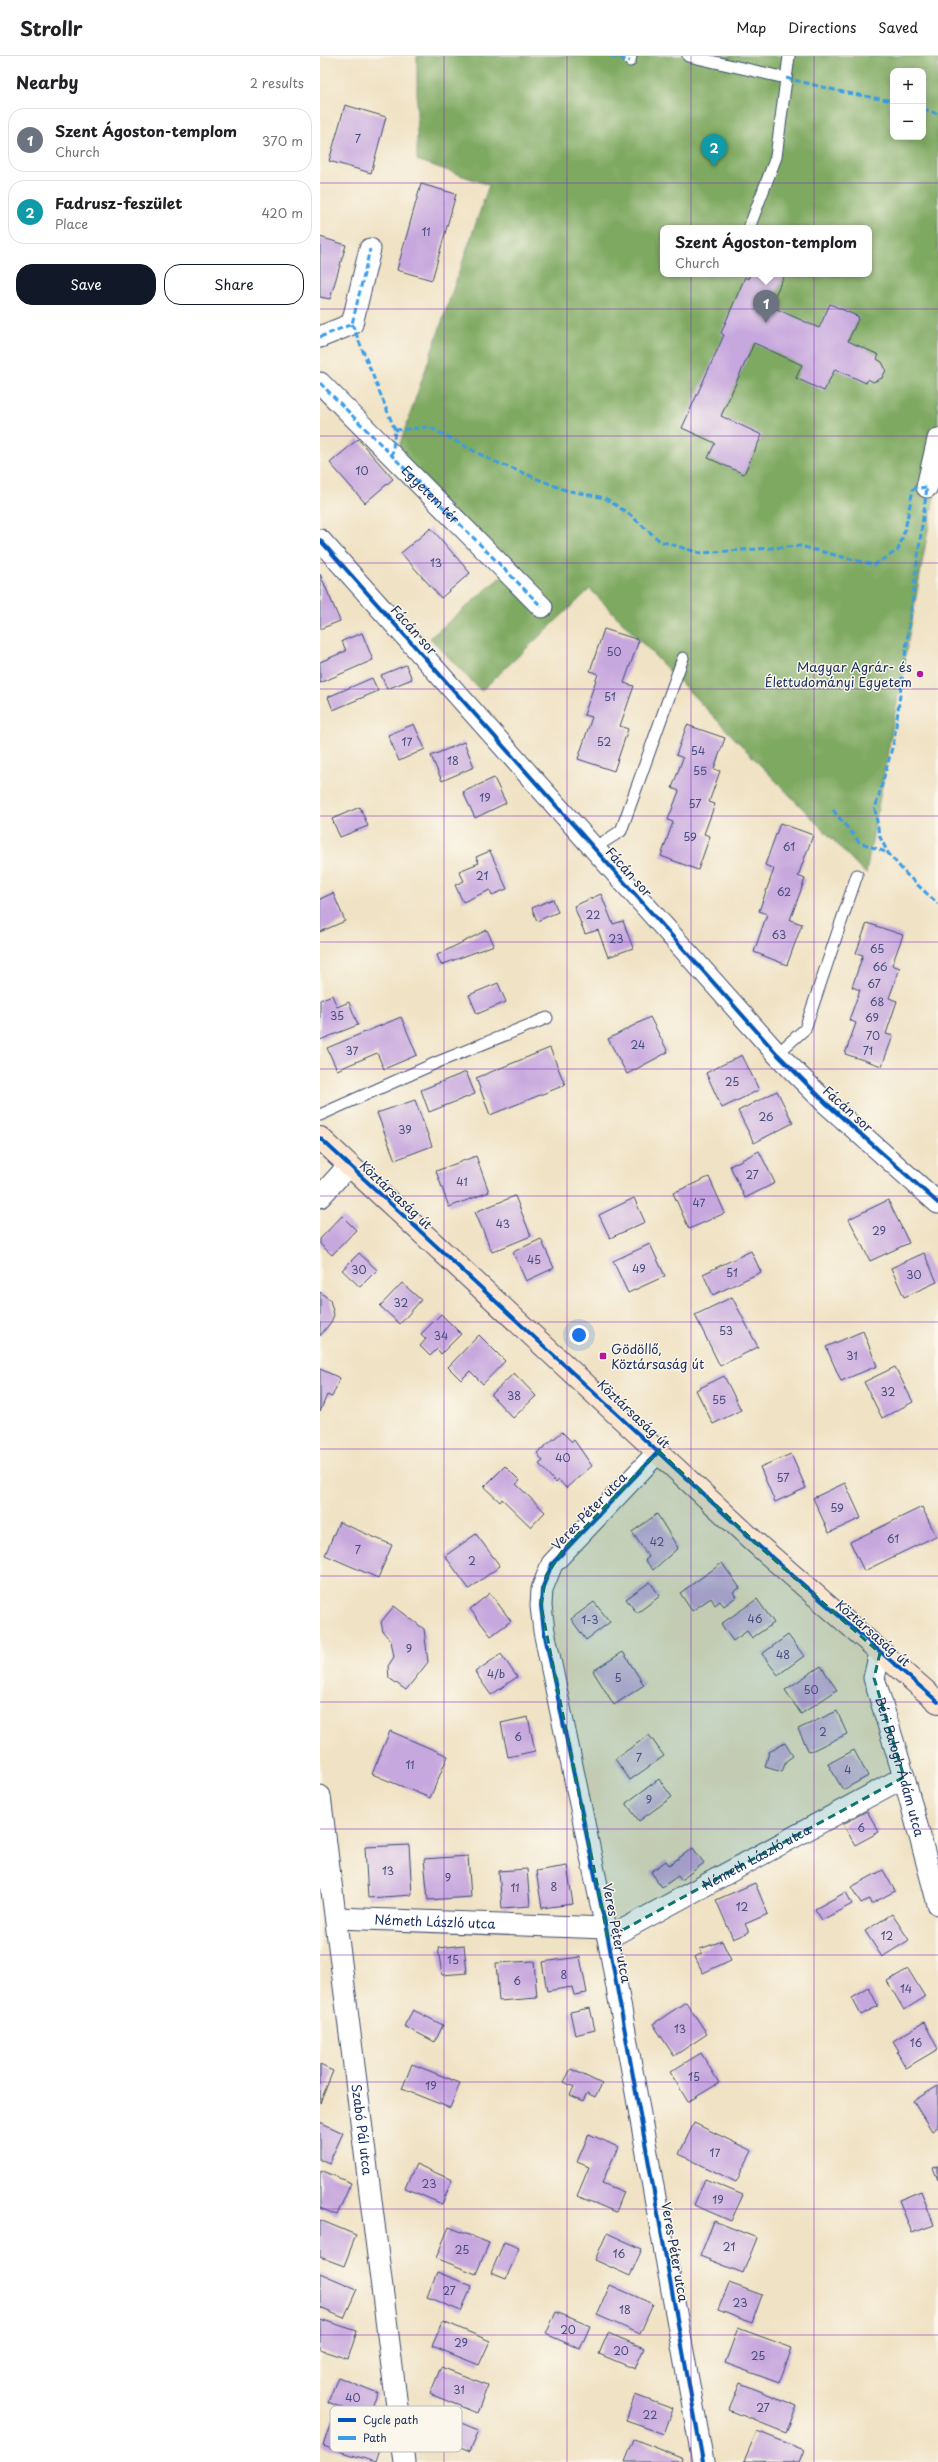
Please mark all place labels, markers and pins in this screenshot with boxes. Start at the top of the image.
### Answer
pin: 2 [701,134,727,167]
pin: 1 [753,290,779,323]
place label: Magyar Agrár- és Élettudományi Egyetem [765,657,912,691]
marker: Magyar Agrár- és Élettudományi Egyetem [915,669,925,679]
place label: Gödöllő, Köztársaság út [611,1339,704,1373]
marker: Gödöllő, Köztársaság út [598,1351,608,1361]

